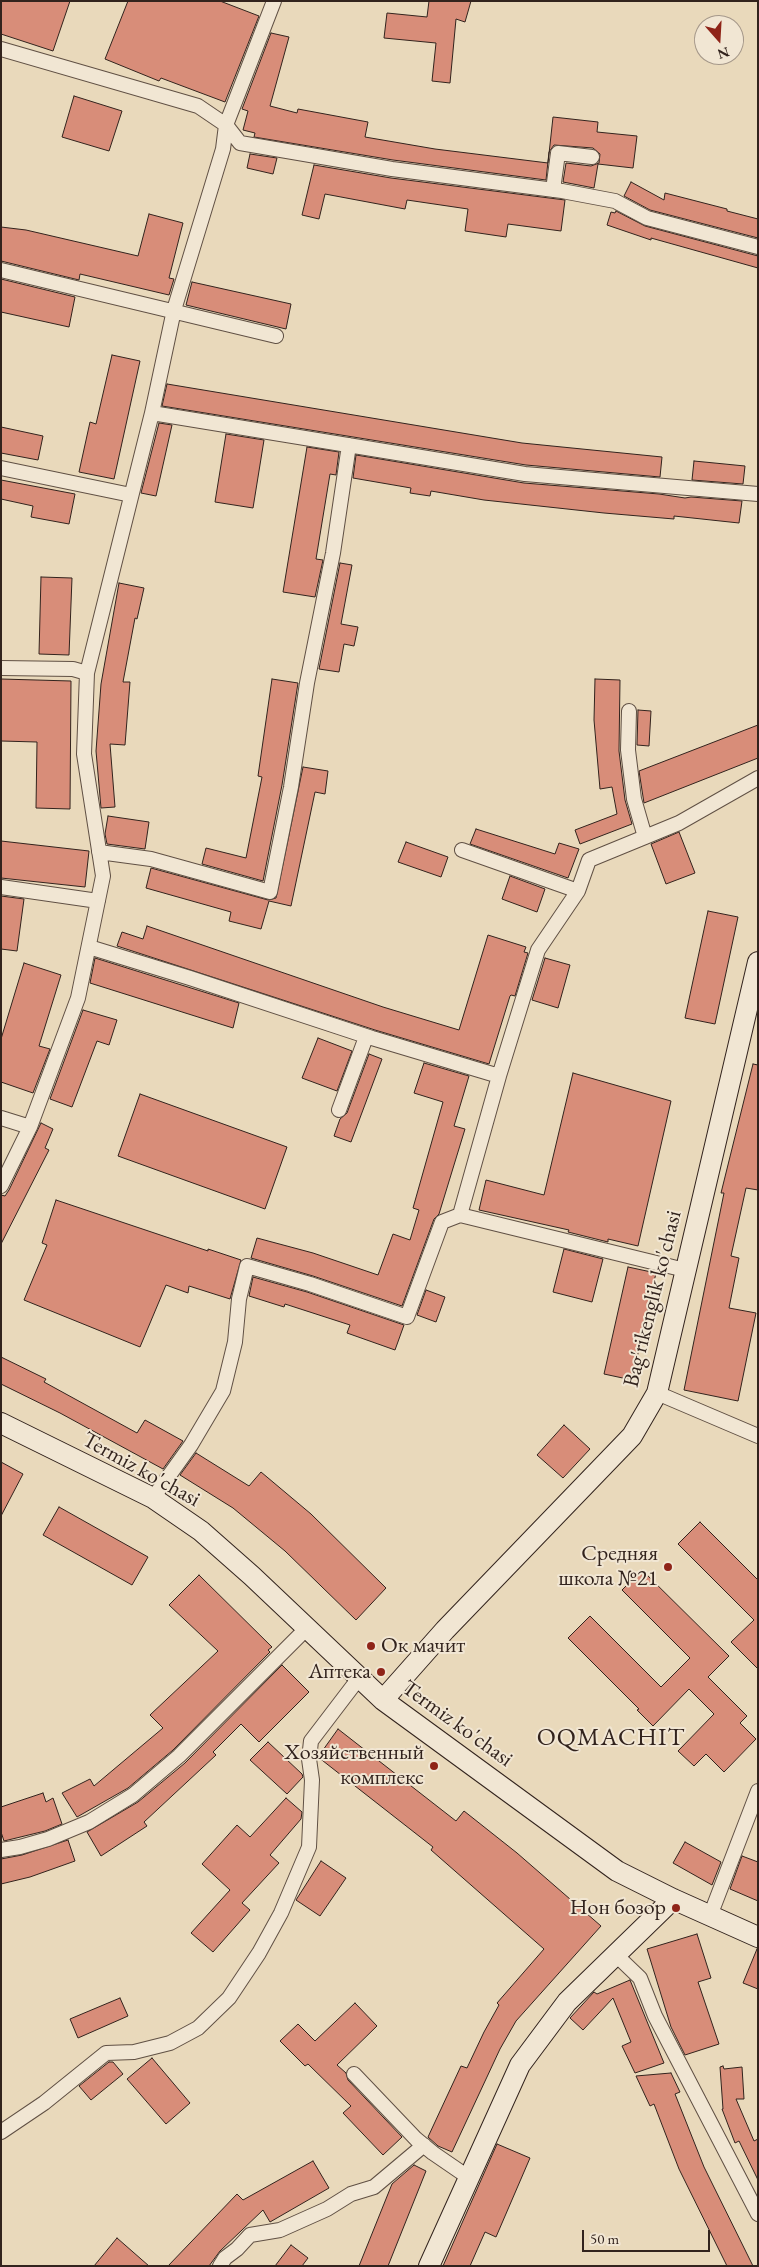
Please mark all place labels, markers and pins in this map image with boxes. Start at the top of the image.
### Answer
place label: Средняя школа №21 [558,1541,658,1592]
marker: Средняя школа №21 [662,1561,674,1573]
place label: Ок мачит [381,1633,465,1659]
marker: Ок мачит [365,1640,377,1652]
place label: Аптека [308,1659,371,1685]
marker: Аптека [375,1666,387,1678]
place label: Хозяйственный комплекс [284,1740,424,1792]
marker: Хозяйственный комплекс [428,1760,440,1772]
place label: Нон бозор [570,1895,666,1921]
marker: Нон бозор [670,1902,682,1914]

